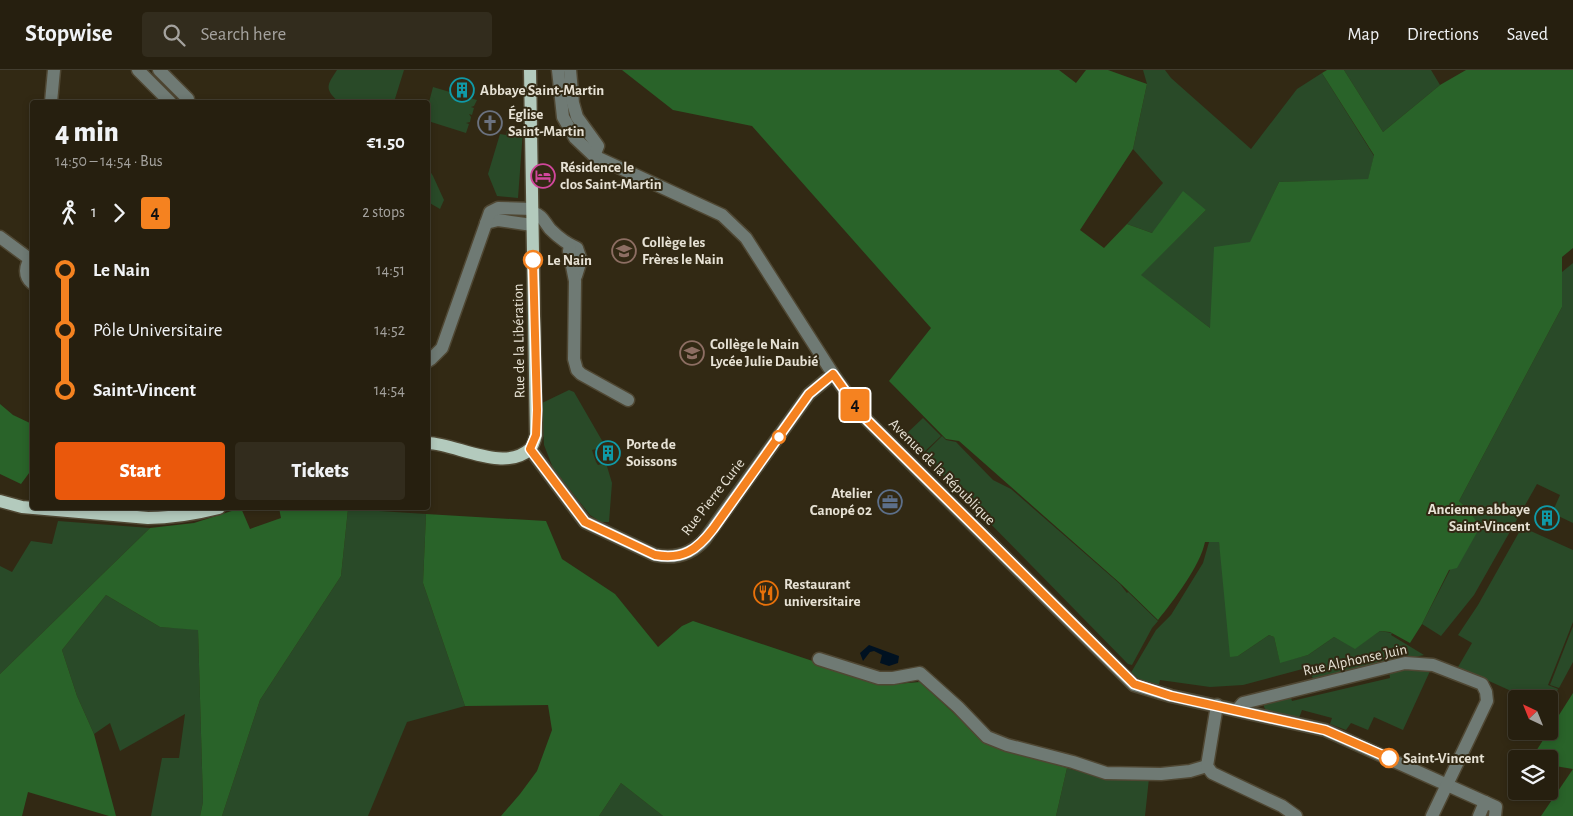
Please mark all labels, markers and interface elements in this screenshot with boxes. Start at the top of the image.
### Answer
search box [142,12,492,57]
icon: search [160,21,188,49]
text: Stopwise [25,22,112,46]
text: Search here [200,25,286,44]
text: Map [1348,26,1379,44]
text: Directions [1407,26,1479,44]
text: Saved [1507,26,1548,44]
building icon: Abbaye Saint-Martin [449,77,475,103]
place label: Abbaye Saint-Martin [480,83,604,98]
place label: Église Saint-Martin [508,105,585,139]
church icon: Église Saint-Martin [477,110,503,136]
text: 4 min [55,119,119,147]
text: €1.50 [367,133,405,152]
text: 14:50 – 14:54 · Bus [55,153,163,169]
place label: Résidence le clos Saint-Martin [560,160,662,192]
hotel icon: Résidence le clos Saint-Martin [530,163,556,189]
icon: walk [55,199,83,227]
icon: forward [105,199,133,227]
text: 1 [91,204,97,220]
text: 4 [151,204,160,222]
text: 2 stops [362,204,405,220]
place label: Collège les Frères le Nain [642,235,724,267]
school or university icon: Collège les Frères le Nain [611,238,637,264]
marker: Le Nain [523,250,543,270]
place label: Le Nain [547,253,592,268]
text: Le Nain [93,261,150,280]
text: 14:51 [376,262,405,278]
street label: Rue de la Libération [510,283,528,399]
text: Pôle Universitaire [93,321,223,340]
text: 14:52 [374,322,405,338]
place label: Collège le Nain Lycée Julie Daubié [710,337,818,369]
school or university icon: Collège le Nain Lycée Julie Daubié [679,340,705,366]
text: Saint-Vincent [93,381,196,400]
text: 14:54 [374,382,405,398]
line badge: 4 [839,389,871,421]
text: 4 [850,396,860,414]
street label: Avenue de la République [886,416,998,528]
unlabelled marker [772,430,786,444]
place label: Porte de Soissons [626,437,677,469]
building icon: Porte de Soissons [595,440,621,466]
button: Start [55,442,225,500]
button: Tickets [235,442,405,500]
street label: Rue Pierre Curie [678,456,748,538]
place label: Atelier Canopé 02 [810,486,873,518]
office icon: Atelier Canopé 02 [877,489,903,515]
place label: Ancienne abbaye Saint-Vincent [1428,502,1530,534]
building icon: Ancienne abbaye Saint-Vincent [1534,505,1560,531]
place label: Restaurant universitaire [784,577,861,609]
restaurant icon: Restaurant universitaire [753,580,779,606]
street label: Rue Alphonse Juin [1301,642,1409,678]
north arrow [1508,690,1558,740]
map controls [1508,690,1558,800]
marker: Saint-Vincent [1379,748,1399,768]
button: layers [1508,750,1558,800]
place label: Saint-Vincent [1403,751,1484,766]

